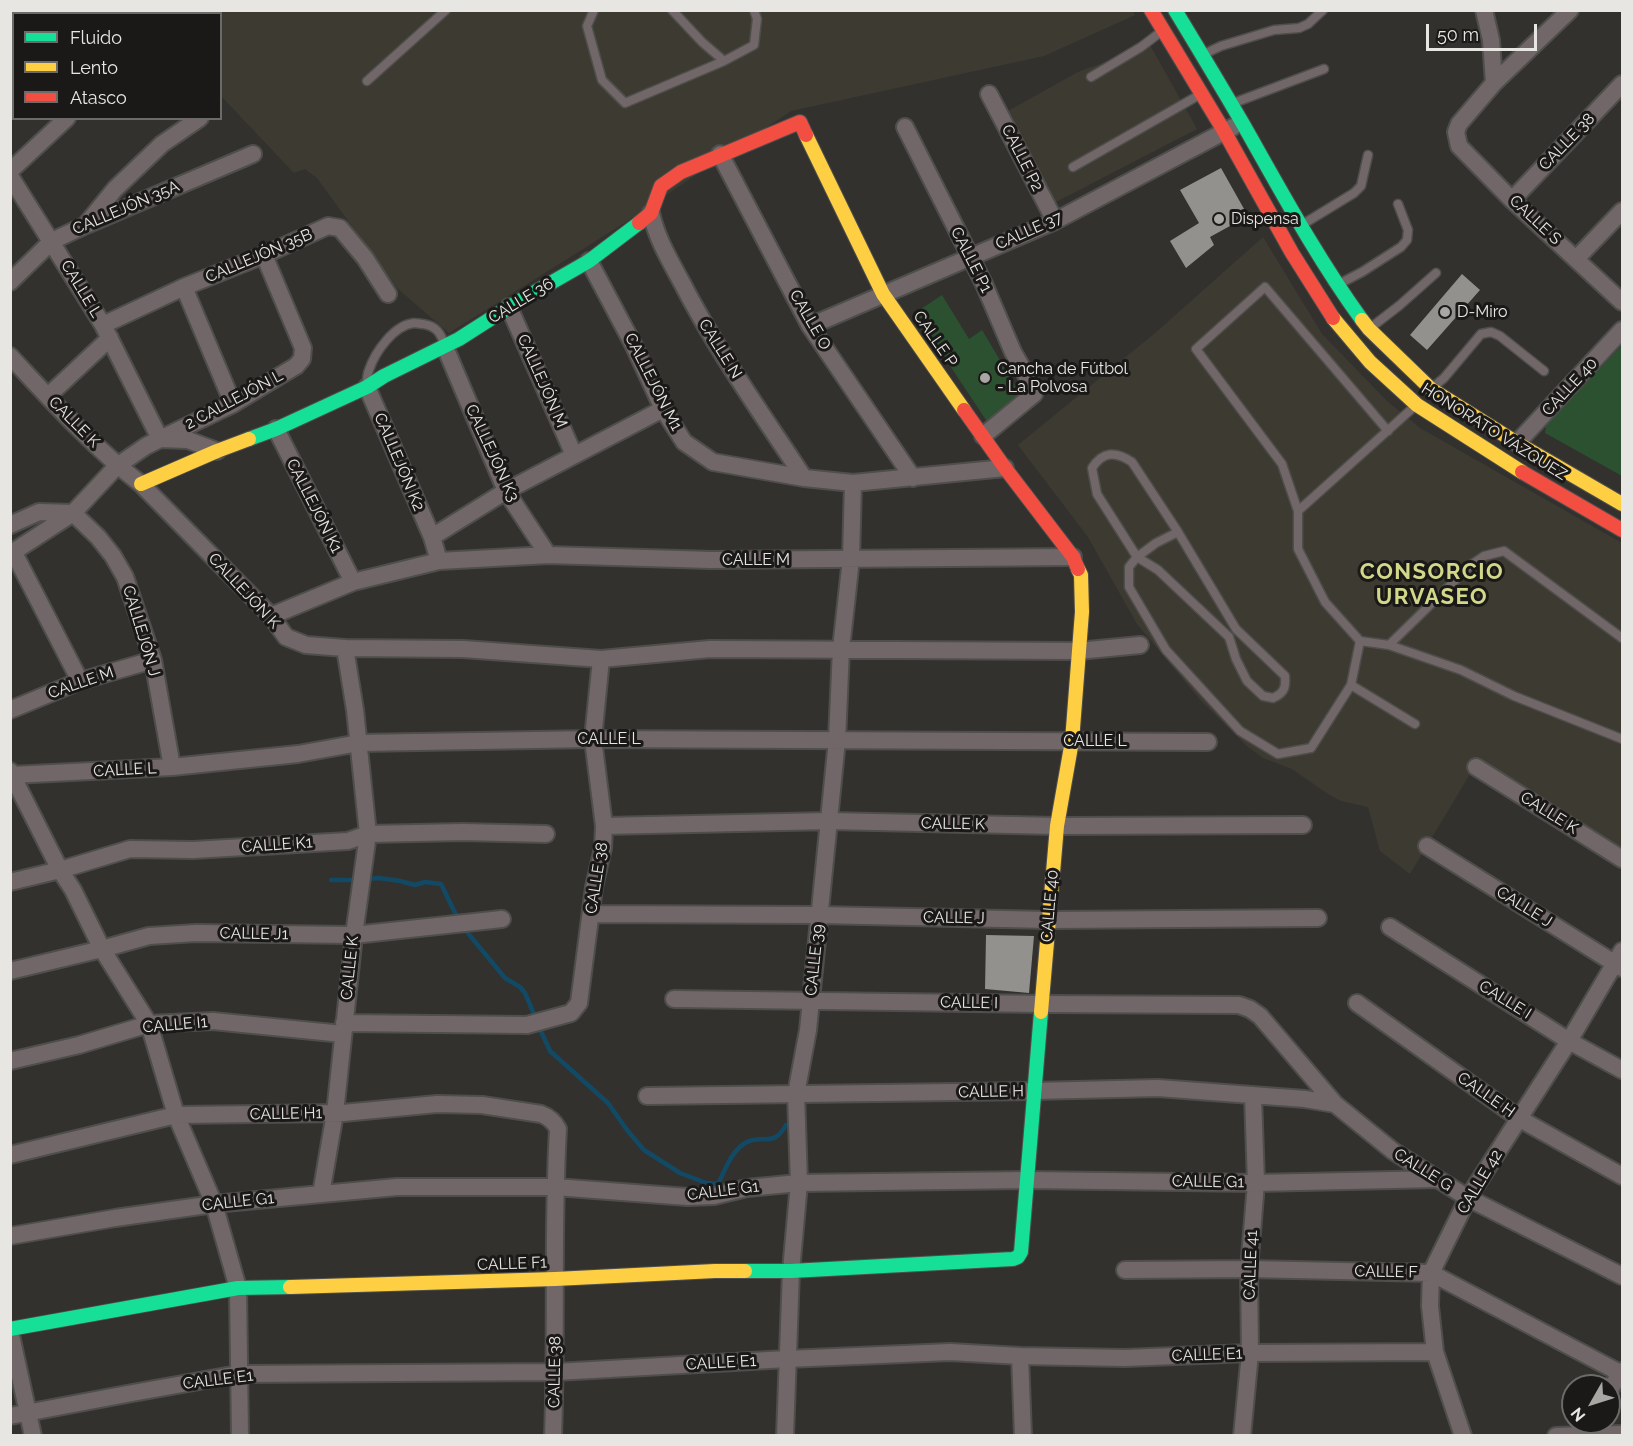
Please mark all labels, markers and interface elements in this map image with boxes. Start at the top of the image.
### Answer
legend [12,12,222,120]
scale bar [1429,12,1540,50]
text: 50 m [1437,24,1479,45]
text: Fluido [70,27,122,48]
text: Lento [70,57,118,78]
text: Atasco [70,87,127,108]
street label: CALLE 38 [1535,109,1599,175]
street label: CALLE P2 [997,121,1047,195]
street label: CALLEJÓN 35A [70,177,182,239]
street label: CALLE S [1505,191,1565,249]
street label: CALLE 37 [993,208,1065,254]
place label: Dispensa [1231,209,1299,229]
marker: Dispensa [1212,212,1226,226]
street label: CALLE P1 [946,224,996,296]
street label: CALLEJÓN 35B [203,225,315,287]
street label: CALLE L [56,257,106,321]
street label: CALLE 36 [485,274,557,328]
street label: CALLE O [785,287,835,353]
place label: D-Miro [1457,302,1508,322]
marker: D-Miro [1438,305,1452,319]
street label: CALLE P [909,307,961,371]
street label: CALLE N [694,316,746,382]
street label: CALLEJÓN M1 [620,330,686,434]
street label: CALLEJÓN M [513,331,571,431]
street label: CALLE 40 [1538,354,1602,420]
place label: Cancha de Fútbol - La Polvosa [997,359,1128,397]
street label: 2 CALLEJÓN L [182,366,286,434]
marker: Cancha de Fútbol - La Polvosa [978,371,992,385]
street label: HONORATO VÁZQUEZ [1418,379,1570,485]
street label: CALLE K [44,392,104,452]
street label: CALLEJÓN K3 [461,401,523,505]
street label: CALLEJÓN K2 [370,410,428,514]
street label: CALLEJÓN K1 [282,456,346,556]
street label: CALLEJÓN K [204,549,284,633]
street label: CALLE M [722,550,790,570]
district label: CONSORCIO URVASEO [1360,559,1504,610]
street label: CALLEJÓN J [118,583,164,679]
street label: CALLE M [46,663,116,703]
street label: CALLE L [577,729,641,749]
street label: CALLE L [1063,731,1127,751]
street label: CALLE L [93,759,157,781]
street label: CALLE K [1517,788,1581,838]
street label: CALLE K [921,814,985,834]
street label: CALLE K1 [241,833,313,857]
street label: CALLE 38 [582,841,612,915]
street label: CALLE 40 [1037,869,1063,943]
street label: CALLE J [1493,882,1555,932]
street label: CALLE J [923,908,985,928]
street label: CALLE 39 [802,923,828,997]
street label: CALLE J1 [220,924,288,944]
street label: CALLE K [337,935,363,1001]
street label: CALLE I [1475,976,1535,1024]
street label: CALLE I [940,993,998,1013]
street label: CALLE I1 [142,1013,208,1037]
street label: CALLE H [1453,1068,1519,1122]
street label: CALLE H [958,1082,1024,1102]
street label: CALLE H1 [249,1104,323,1124]
street label: CALLE G [1390,1144,1456,1196]
street label: CALLE 42 [1453,1147,1507,1217]
street label: CALLE G1 [1172,1172,1244,1192]
street label: CALLE G1 [686,1177,760,1205]
street label: CALLE G1 [201,1189,275,1215]
street label: CALLE 41 [1240,1230,1262,1300]
street label: CALLE F1 [477,1253,547,1275]
street label: CALLE F [1354,1262,1418,1282]
street label: CALLE 38 [545,1336,565,1408]
street label: CALLE E1 [1171,1344,1243,1366]
street label: CALLE E1 [685,1352,757,1374]
street label: CALLE E1 [182,1366,254,1394]
north arrow [1561,1374,1621,1434]
text: N [1567,1404,1589,1425]

